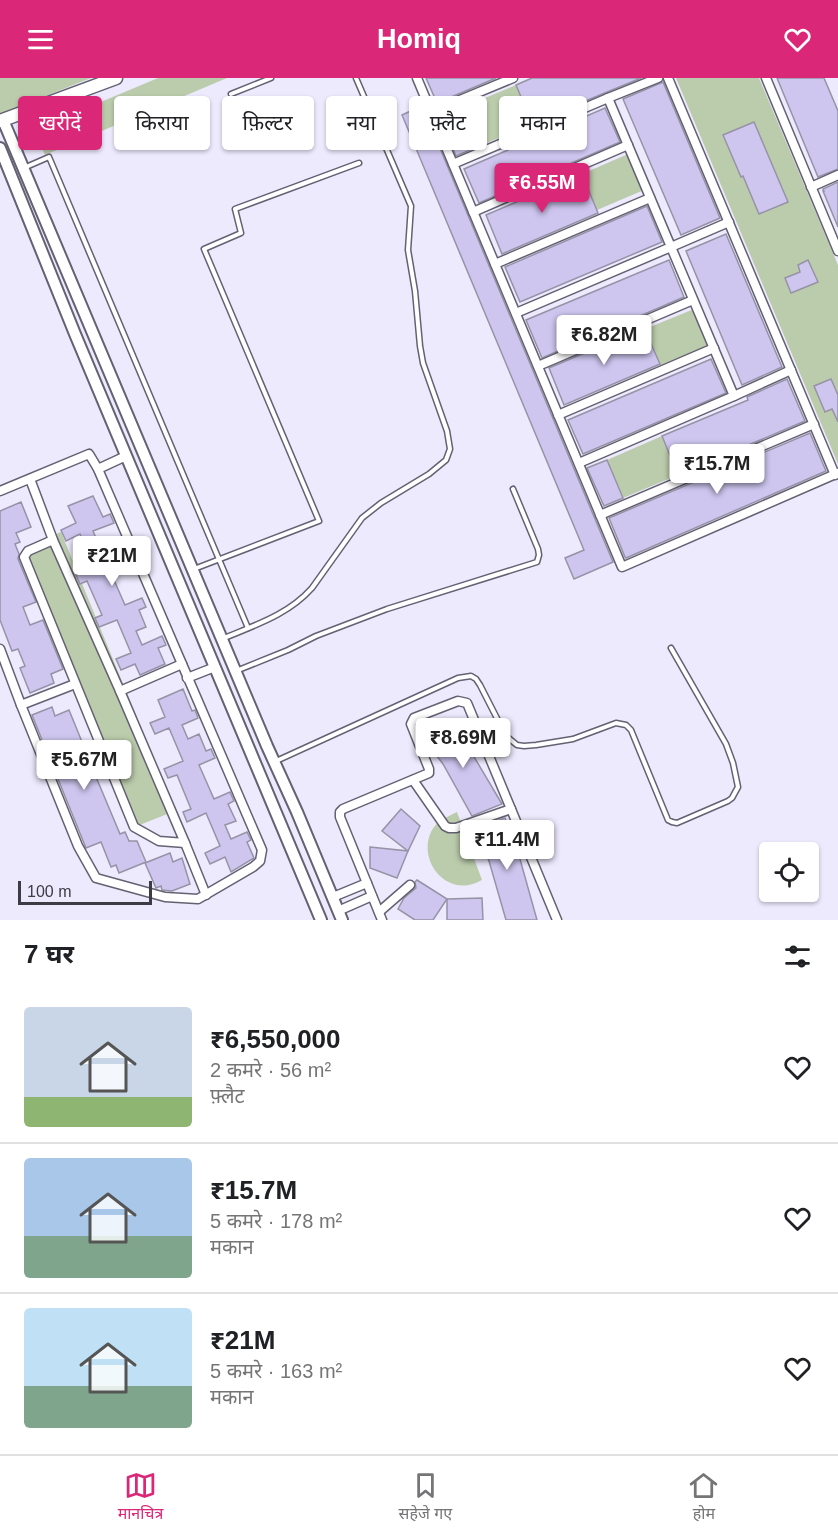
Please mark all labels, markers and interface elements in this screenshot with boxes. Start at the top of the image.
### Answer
icon: menu [24,23,57,56]
icon: heart [781,23,814,56]
text: Homiq [377,24,461,54]
chip: खरीदें [18,96,102,150]
chip: किराया [114,96,210,150]
chip: फ़िल्टर [222,96,314,150]
chip: नया [326,96,397,150]
chip: फ़्लैट [409,96,487,150]
chip: मकान [499,96,587,150]
pin: ₹6.55M [493,163,591,214]
text: ₹6.55M [508,171,576,193]
pin: ₹6.82M [555,315,653,366]
text: ₹6.82M [570,323,638,345]
pin: ₹15.7M [668,444,766,495]
text: ₹15.7M [683,452,751,474]
pin: ₹21M [76,536,148,587]
text: ₹21M [87,544,137,566]
pin: ₹8.69M [414,718,512,769]
text: ₹8.69M [429,726,497,748]
pin: ₹5.67M [35,740,133,791]
text: ₹5.67M [50,748,118,770]
pin: ₹11.4M [458,820,556,871]
text: ₹11.4M [474,828,540,850]
map controls [759,842,819,902]
button: locate [759,842,819,902]
scale bar [18,878,152,905]
text: 100 m [27,883,71,900]
text: 7 घर [24,939,74,969]
icon: filters [781,940,814,973]
text: ₹6,550,000 [210,1024,341,1054]
icon: home [72,1031,144,1103]
icon: heart [781,1051,814,1084]
text: 2 कमरे · 56 m² [210,1059,331,1081]
text: फ़्लैट [210,1085,245,1107]
text: ₹15.7M [210,1175,297,1205]
icon: home [72,1182,144,1254]
icon: heart [781,1202,814,1235]
text: 5 कमरे · 178 m² [210,1210,342,1232]
text: मकान [210,1236,254,1258]
text: ₹21M [210,1325,275,1355]
icon: home [72,1332,144,1404]
icon: heart [781,1352,814,1385]
text: 5 कमरे · 163 m² [210,1360,342,1382]
text: मकान [210,1386,254,1408]
tab: मानचित्र [118,1469,163,1526]
tab: सहेजे गए [399,1469,452,1526]
tab: होम [687,1469,720,1526]

